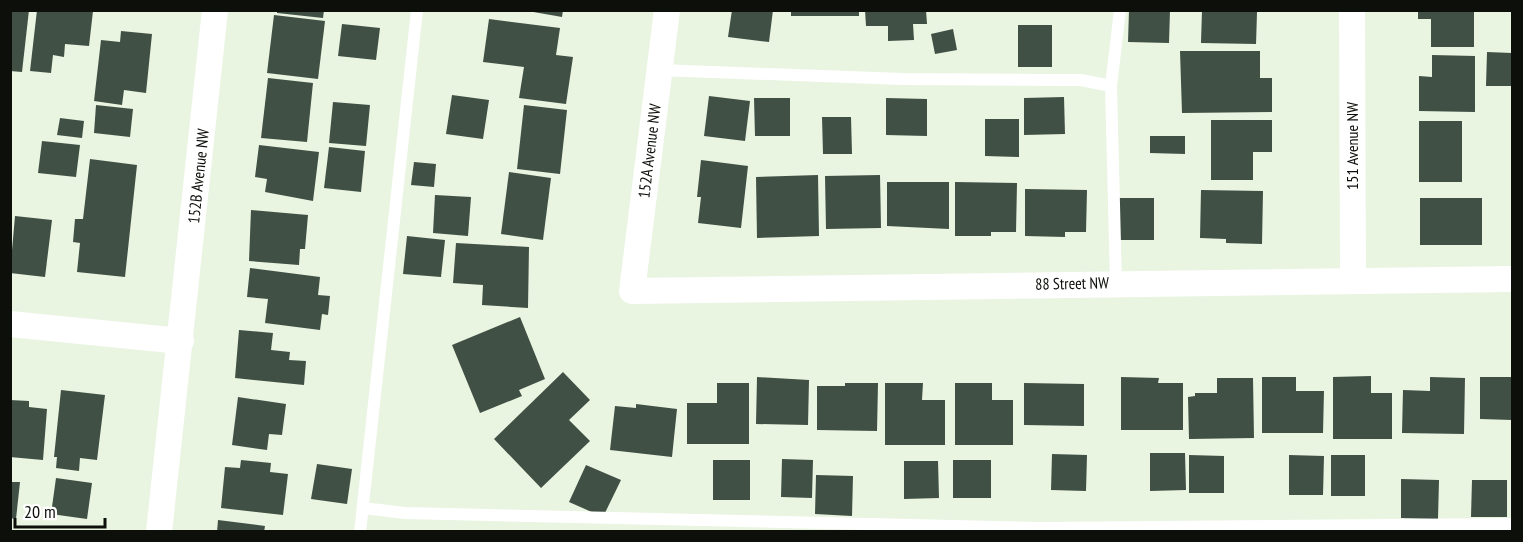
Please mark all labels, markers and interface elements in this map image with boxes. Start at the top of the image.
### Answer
street label: 152A Avenue NW [633,102,665,199]
street label: 151 Avenue NW [1342,102,1362,190]
street label: 152B Avenue NW [183,127,213,224]
street label: 88 Street NW [1035,272,1109,294]
scale bar [15,491,105,529]
text: 20 m [24,500,56,523]

